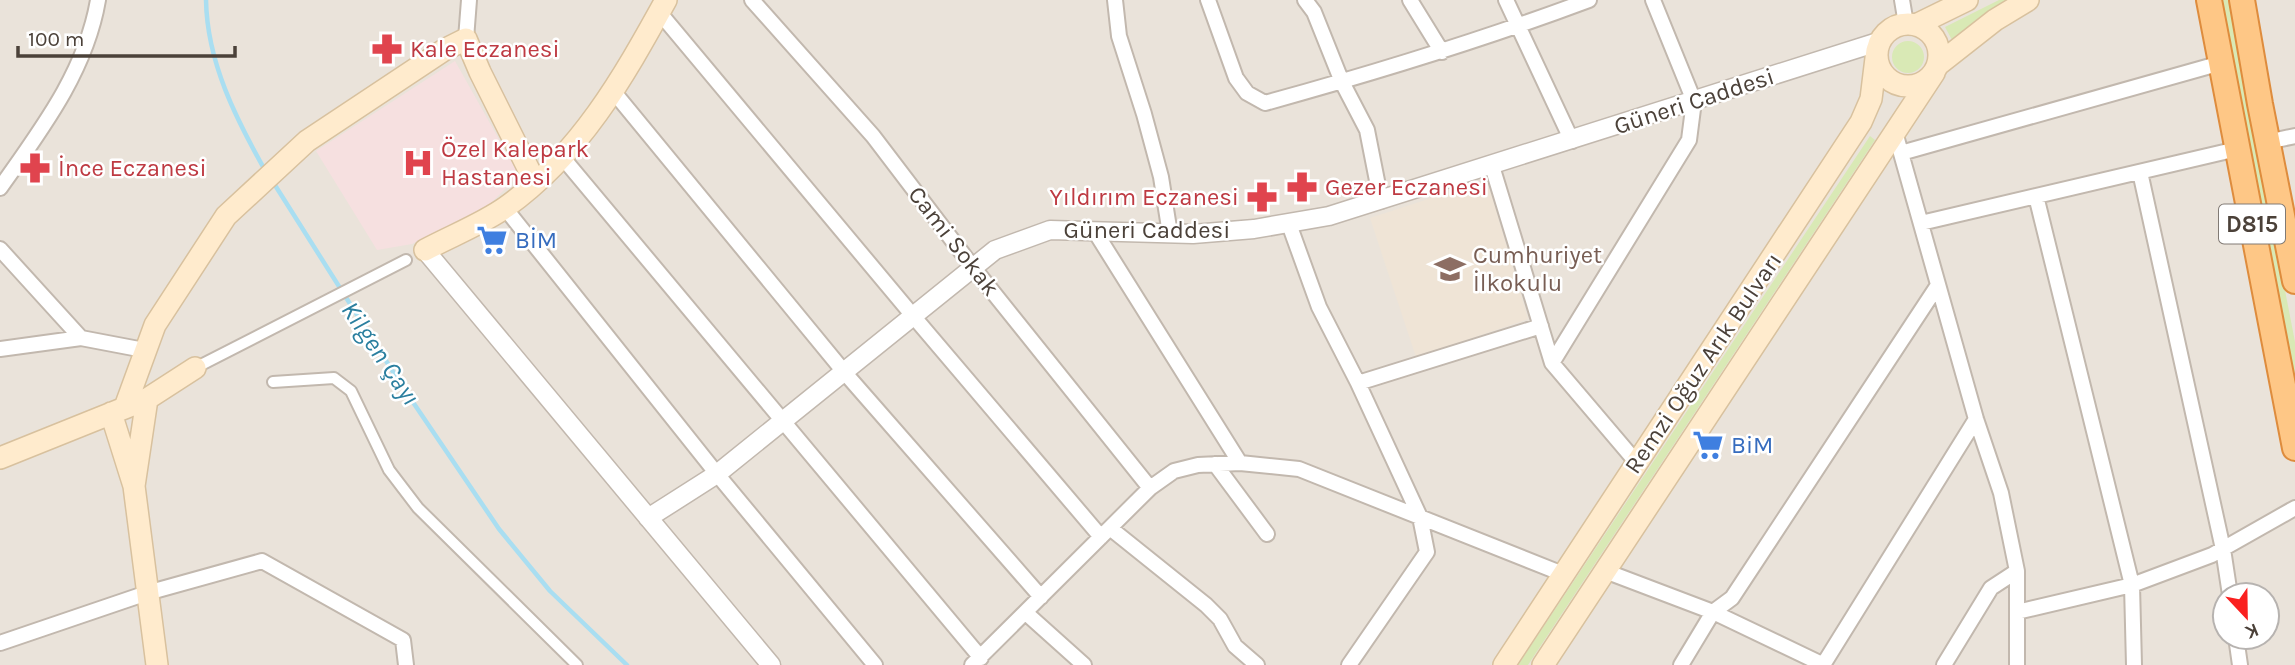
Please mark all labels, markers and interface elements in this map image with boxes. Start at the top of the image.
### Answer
scale bar [18,14,234,58]
text: 100 m [28,27,85,51]
pharmacy icon: Kale Eczanesi [370,32,404,66]
place label: Kale Eczanesi [410,35,560,63]
street label: Güneri Caddesi [1610,62,1778,140]
place label: Özel Kalepark Hastanesi [441,135,589,191]
hospital icon: Özel Kalepark Hastanesi [401,146,435,180]
pharmacy icon: İnce Eczanesi [18,151,52,185]
place label: İnce Eczanesi [58,154,207,182]
pharmacy icon: Gezer Eczanesi [1285,170,1319,204]
place label: Gezer Eczanesi [1325,173,1488,201]
pharmacy icon: Yıldırım Eczanesi [1245,180,1279,214]
street label: Cami Sokak [903,181,1005,301]
place label: Yıldırım Eczanesi [1050,183,1239,211]
road number: D815 [2219,204,2285,244]
street label: Güneri Caddesi [1064,216,1230,244]
supermarket icon: BİM [475,223,509,257]
place label: BİM [515,226,557,254]
place label: Cumhuriyet İlkokulu [1473,241,1602,297]
street label: Remzi Oğuz Arık Bulvarı [1619,247,1787,479]
school or university icon: Cumhuriyet İlkokulu [1433,252,1467,286]
water label: Kilgen Çayı [335,295,427,411]
supermarket icon: BiM [1691,428,1725,462]
place label: BiM [1731,431,1773,459]
north arrow [2211,581,2281,651]
text: K [2242,618,2262,644]

